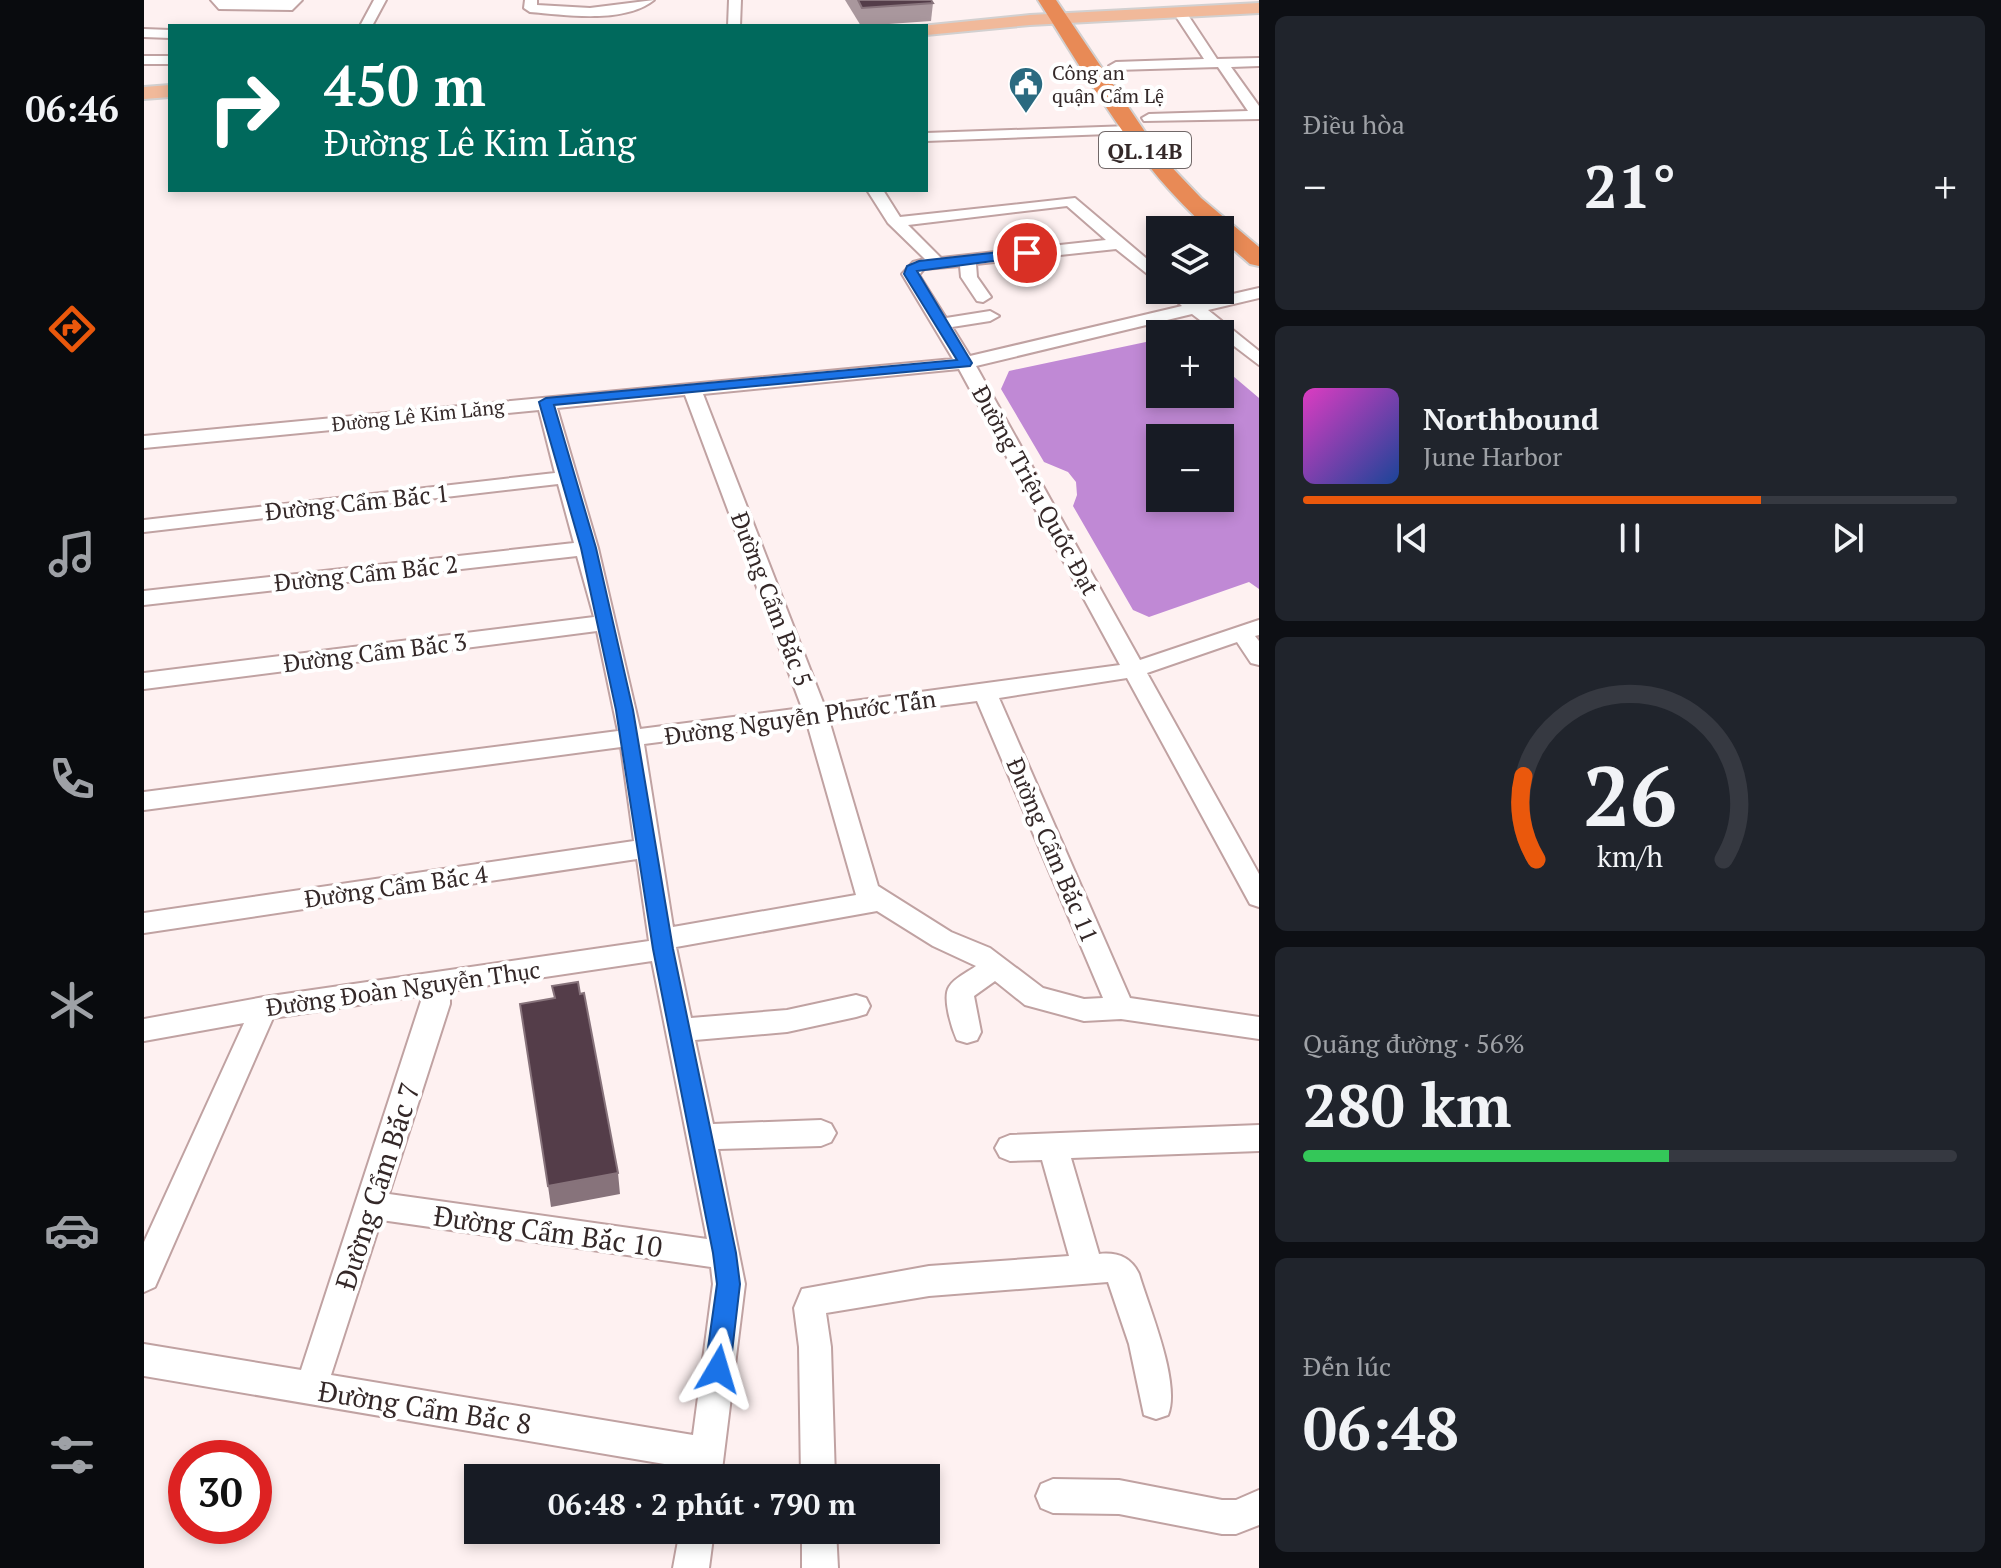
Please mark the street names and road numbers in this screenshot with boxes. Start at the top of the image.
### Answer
road number: QL.14B [1099,132,1191,168]
street label: Đường Triệu Quốc Đạt [965,380,1107,600]
street label: Đường Lê Kim Lăng [330,392,506,437]
street label: Đường Cẩm Bắc 1 [263,476,451,528]
street label: Đường Cẩm Bắc 5 [724,507,820,691]
street label: Đường Cẩm Bắc 2 [272,547,460,599]
street label: Đường Cẩm Bắc 3 [281,625,469,679]
street label: Đường Nguyễn Phước Tấn [662,682,938,752]
street label: Đường Cẩm Bắc 11 [1000,753,1106,947]
street label: Đường Cẩm Bắc 4 [302,857,490,915]
street label: Đường Đoàn Nguyễn Thục [264,953,542,1023]
street label: Đường Cẩm Bắc 7 [326,1078,428,1294]
street label: Đường Cẩm Bắc 10 [431,1197,665,1265]
street label: Đường Cẩm Bắc 8 [316,1372,534,1442]

